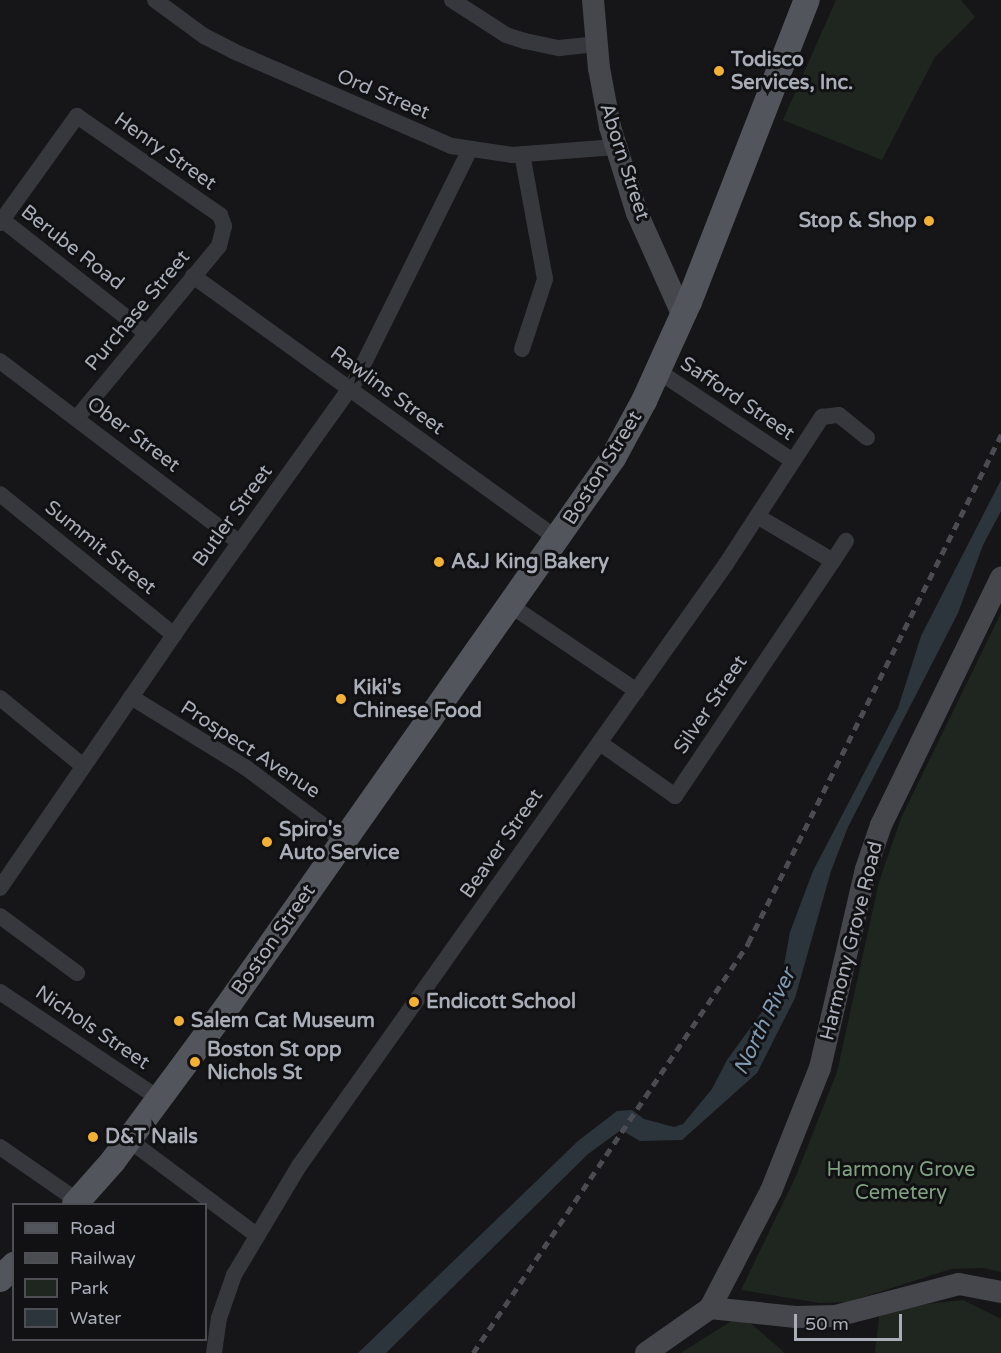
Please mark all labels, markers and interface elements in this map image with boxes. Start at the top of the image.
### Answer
place label: Todisco Services, Inc. [731,48,853,95]
marker: Todisco Services, Inc. [712,64,726,78]
street label: Ord Street [333,65,433,125]
street label: Aborn Street [594,100,654,224]
street label: Henry Street [109,108,221,196]
street label: Berube Road [16,200,128,296]
place label: Stop & Shop [799,209,917,233]
marker: Stop & Shop [922,214,936,228]
street label: Purchase Street [81,246,195,376]
street label: Rawlins Street [325,342,449,440]
street label: Safford Street [675,352,799,446]
street label: Ober Street [82,392,184,478]
street label: Boston Street [558,407,648,529]
street label: Butler Street [188,460,278,572]
street label: Summit Street [40,496,160,600]
place label: A&J King Bakery [451,550,609,574]
marker: A&J King Bakery [432,555,446,569]
street label: Silver Street [669,651,753,759]
place label: Kiki's Chinese Food [353,676,482,723]
marker: Kiki's Chinese Food [334,692,348,706]
street label: Prospect Avenue [176,696,324,804]
street label: Beaver Street [455,785,549,903]
place label: Spiro's Auto Service [279,819,399,866]
marker: Spiro's Auto Service [260,835,274,849]
street label: Harmony Grove Road [816,839,888,1043]
street label: Boston Street [227,880,321,1000]
water label: North River [729,965,801,1079]
street label: Nichols Street [30,981,154,1075]
place label: Endicott School [426,990,576,1014]
marker: Endicott School [407,995,421,1009]
place label: Salem Cat Museum [191,1009,375,1033]
marker: Salem Cat Museum [172,1014,186,1028]
place label: Boston St opp Nichols St [207,1038,342,1085]
marker: Boston St opp Nichols St [188,1055,202,1069]
place label: D&T Nails [105,1125,198,1149]
marker: D&T Nails [86,1130,100,1144]
park label: Harmony Grove Cemetery [827,1158,975,1205]
legend [12,1203,207,1341]
text: Road [70,1217,115,1239]
text: Railway [70,1247,136,1269]
text: Park [70,1277,108,1299]
scale bar [797,1302,905,1340]
text: Water [70,1307,121,1329]
text: 50 m [805,1313,849,1335]

